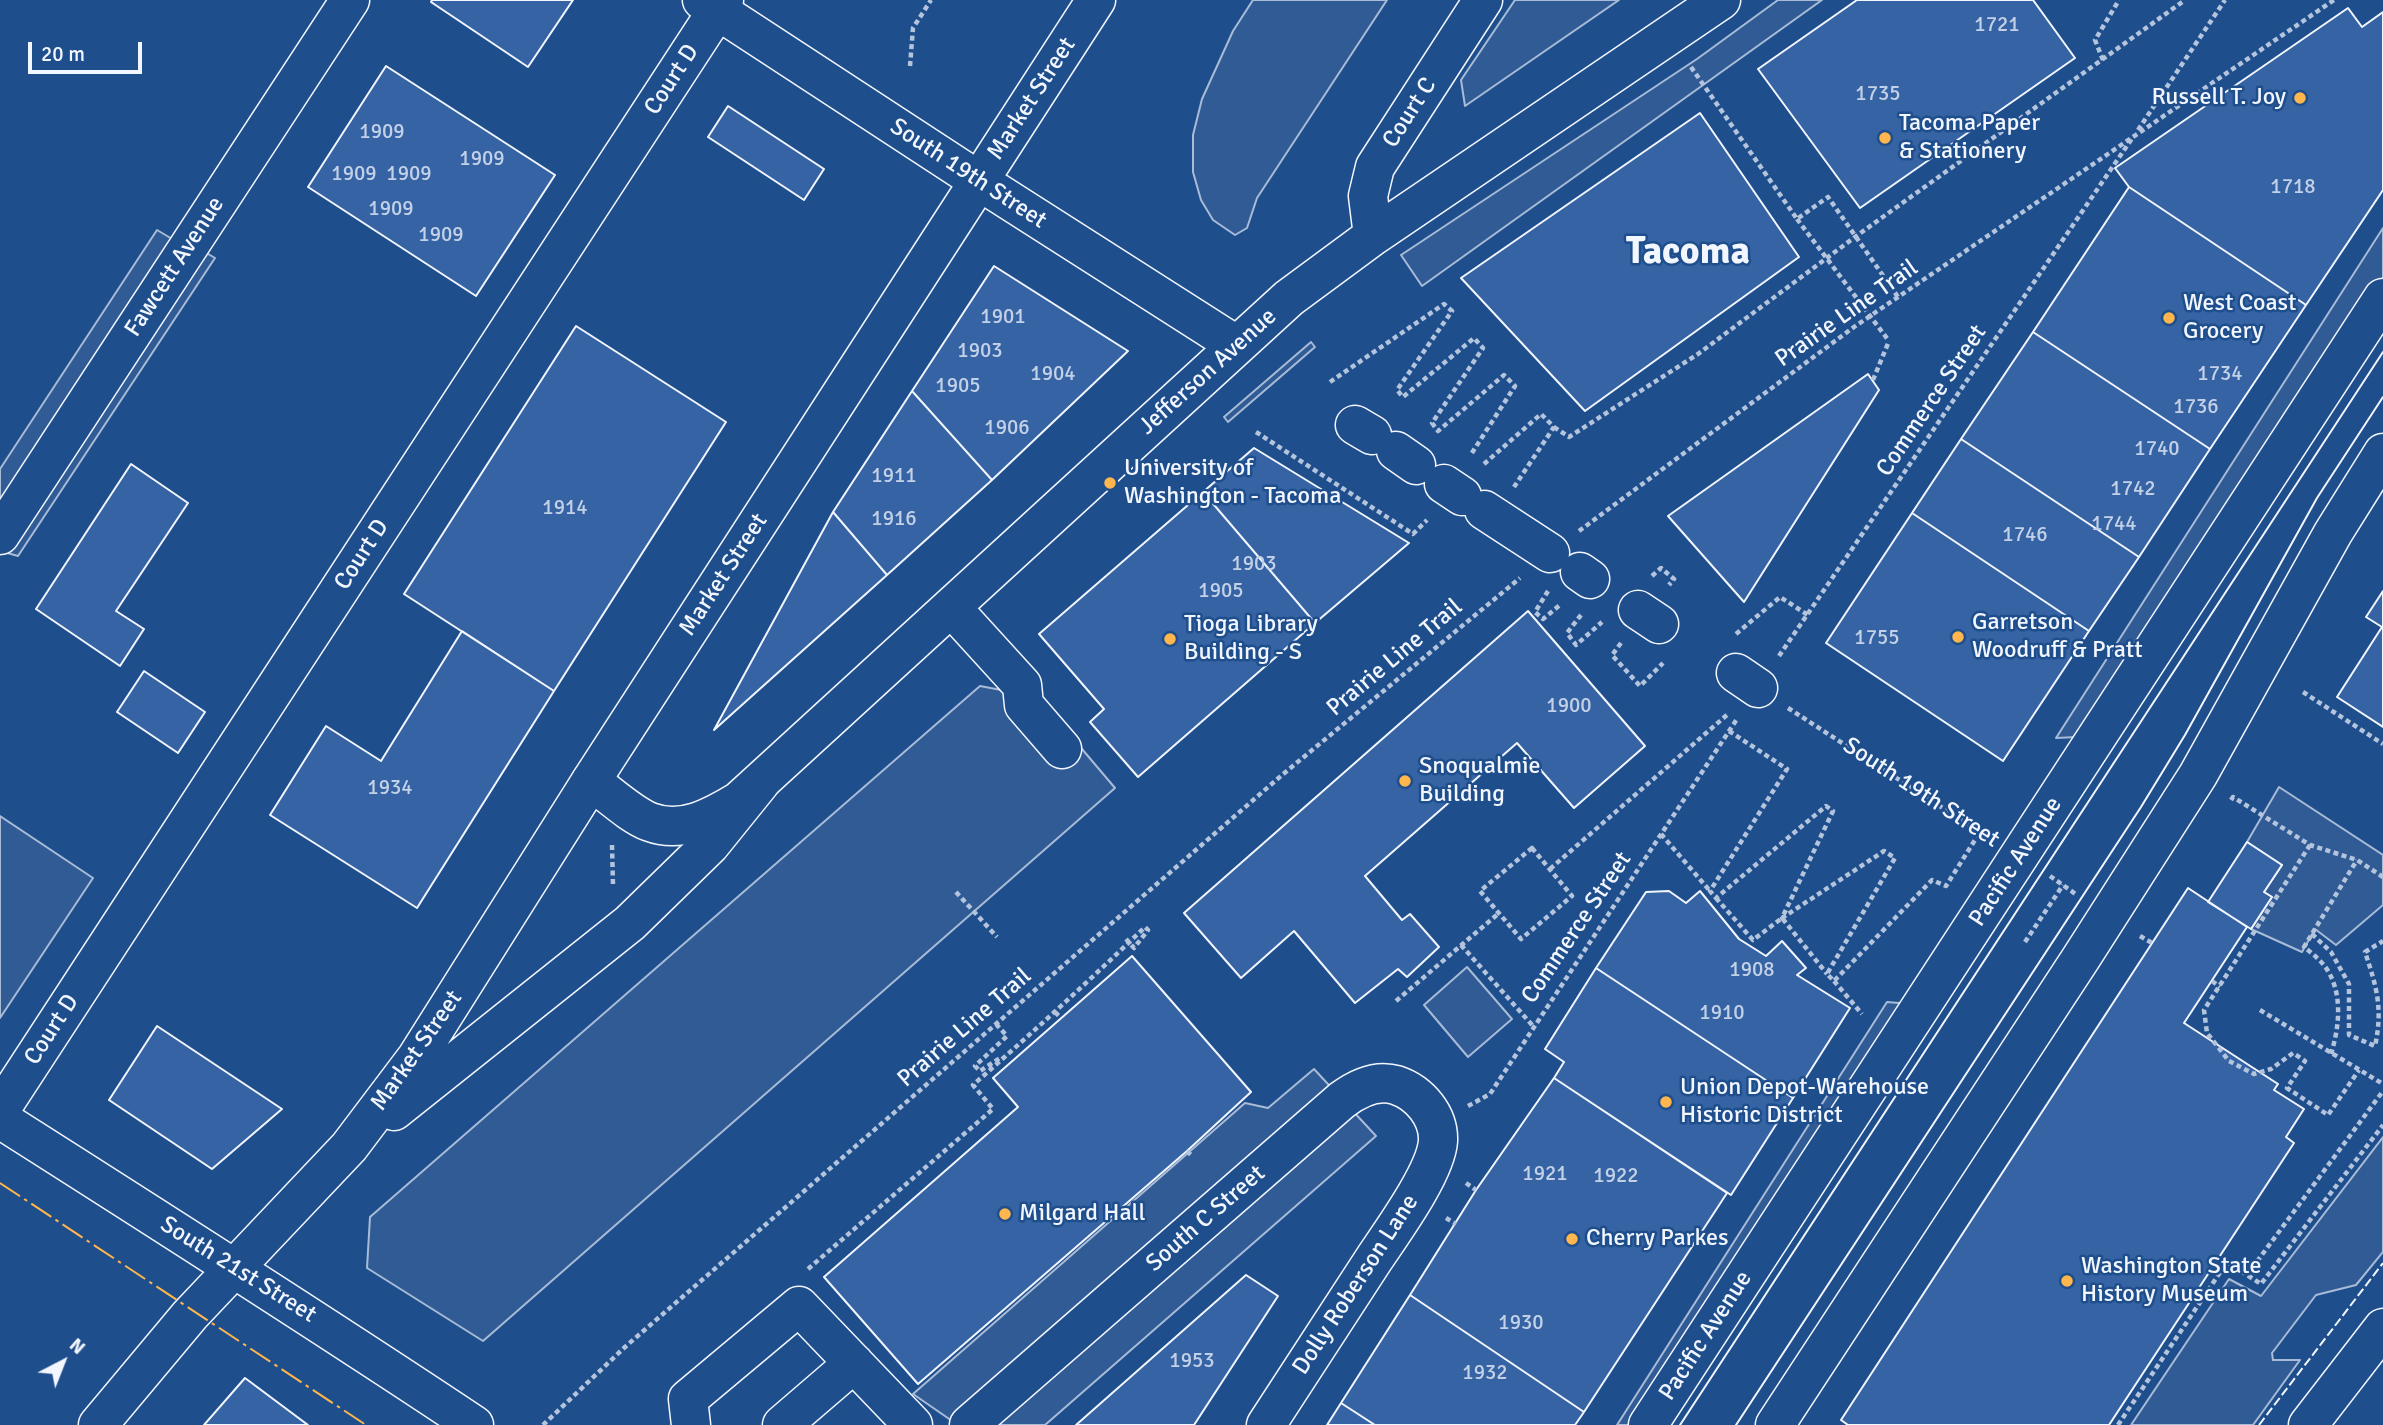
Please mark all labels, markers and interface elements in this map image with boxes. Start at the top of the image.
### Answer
house number: 1721 [1974,12,2020,38]
scale bar [32,28,145,72]
street label: Market Street [982,32,1082,166]
street label: Court D [639,39,705,121]
text: 20 m [41,41,85,67]
street label: Court C [1377,73,1443,153]
house number: 1735 [1855,81,1901,107]
place label: Russell T. Joy [2151,84,2286,112]
marker: Russell T. Joy [2292,90,2308,106]
place label: Tacoma Paper & Stationery [1899,110,2040,166]
street label: South 19th Street [884,113,1052,235]
house number: 1909 [359,119,405,145]
marker: Tacoma Paper & Stationery [1877,130,1893,146]
house number: 1909 [459,146,505,172]
house number: 1909 [331,161,377,187]
house number: 1909 [386,161,432,187]
house number: 1718 [2270,174,2316,200]
street label: Fawcett Avenue [119,192,231,342]
house number: 1909 [368,196,414,222]
house number: 1909 [418,222,464,248]
district label: Tacoma [1626,230,1750,276]
street label: Prairie Line Trail [1770,254,1924,374]
place label: West Coast Grocery [2183,290,2297,346]
street label: Jefferson Avenue [1133,303,1283,441]
house number: 1901 [980,304,1026,330]
marker: West Coast Grocery [2161,310,2177,326]
street label: Commerce Street [1871,320,1993,482]
house number: 1903 [957,338,1003,364]
house number: 1904 [1030,361,1076,387]
house number: 1734 [2197,361,2243,387]
house number: 1905 [935,373,981,399]
house number: 1736 [2173,394,2219,420]
house number: 1906 [984,415,1030,441]
house number: 1740 [2134,436,2180,462]
place label: University of Washington - Tacoma [1124,455,1341,511]
house number: 1911 [871,463,917,489]
marker: University of Washington - Tacoma [1102,475,1118,491]
house number: 1742 [2110,476,2156,502]
house number: 1914 [542,495,588,521]
house number: 1916 [871,506,917,532]
street label: Market Street [674,508,774,642]
house number: 1744 [2091,511,2137,537]
street label: Court D [329,514,395,596]
house number: 1746 [2002,522,2048,548]
house number: 1903 [1231,551,1277,577]
house number: 1905 [1198,578,1244,604]
street label: Prairie Line Trail [1322,593,1468,723]
place label: Garretson Woodruff & Pratt [1972,609,2143,665]
place label: Tioga Library Building - S [1184,611,1318,667]
house number: 1755 [1854,625,1900,651]
marker: Garretson Woodruff & Pratt [1950,629,1966,645]
marker: Tioga Library Building - S [1162,631,1178,647]
house number: 1900 [1546,693,1592,719]
street label: South 19th Street [1837,732,2005,854]
place label: Snoqualmie Building [1419,753,1541,809]
marker: Snoqualmie Building [1397,773,1413,789]
house number: 1934 [367,775,413,801]
street label: Pacific Avenue [1963,792,2069,932]
street label: Commerce Street [1516,847,1638,1009]
house number: 1908 [1729,957,1775,983]
street label: Prairie Line Trail [892,962,1038,1094]
street label: Market Street [365,985,469,1117]
street label: Court D [19,989,85,1071]
house number: 1910 [1699,1000,1745,1026]
place label: Union Depot-Warehouse Historic District [1680,1074,1929,1130]
marker: Union Depot-Warehouse Historic District [1658,1094,1674,1110]
street label: South C Street [1141,1160,1271,1278]
house number: 1921 [1522,1161,1568,1187]
house number: 1922 [1593,1163,1639,1189]
street label: Dolly Roberson Lane [1287,1189,1425,1381]
place label: Milgard Hall [1019,1200,1145,1228]
marker: Milgard Hall [997,1206,1013,1222]
street label: South 21st Street [155,1211,321,1329]
place label: Cherry Parkes [1586,1225,1729,1253]
marker: Cherry Parkes [1564,1231,1580,1247]
place label: Washington State History Museum [2081,1253,2261,1309]
street label: Pacific Avenue [1653,1266,1759,1406]
marker: Washington State History Museum [2059,1273,2075,1289]
house number: 1930 [1498,1310,1544,1336]
north arrow [28,1327,98,1397]
text: N [64,1333,90,1360]
house number: 1953 [1169,1348,1215,1374]
house number: 1932 [1462,1360,1508,1386]

